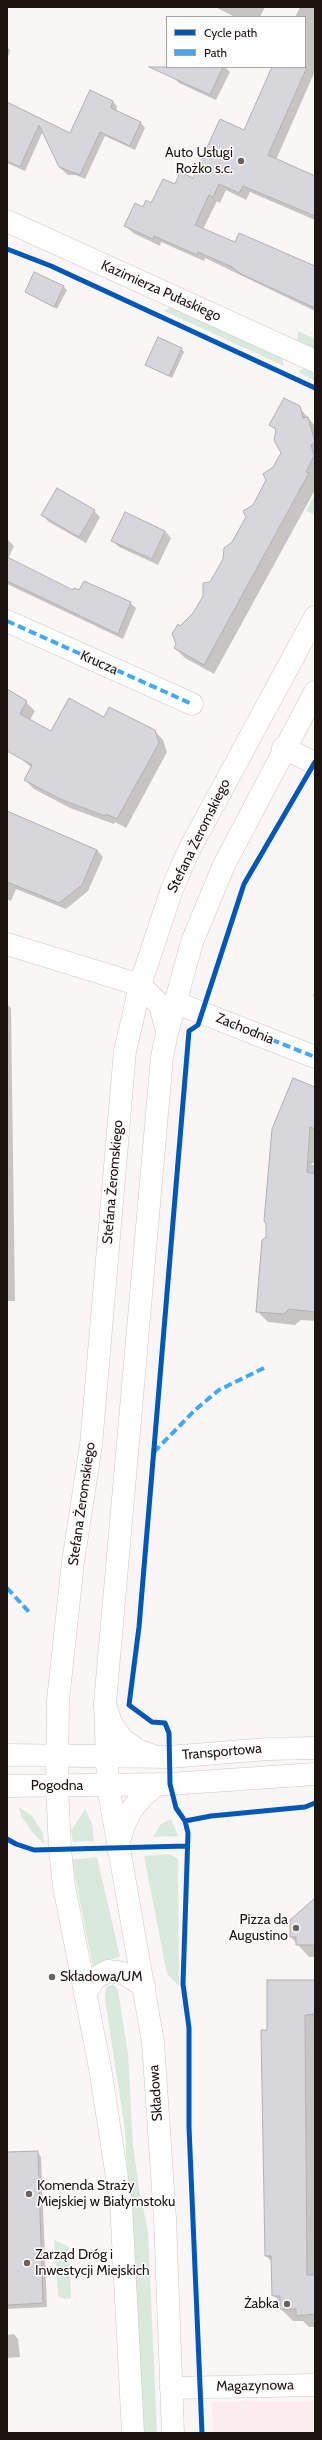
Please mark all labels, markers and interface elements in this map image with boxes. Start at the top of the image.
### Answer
legend [166,16,306,68]
text: Cycle path [204,25,257,40]
text: Path [204,45,227,60]
place label: Auto Usługi Rożko s.c. [165,145,233,178]
marker: Auto Usługi Rożko s.c. [236,156,246,166]
street label: Kazimierza Pułaskiego [98,257,224,325]
street label: Krucza [78,647,120,679]
street label: Stefana Żeromskiego [164,776,234,896]
street label: Zachodnia [213,1010,277,1048]
street label: Stefana Żeromskiego [99,1119,127,1245]
street label: Stefana Żeromskiego [65,1441,99,1567]
street label: Transportowa [181,1740,263,1764]
street label: Pogodna [31,1778,83,1794]
place label: Pizza da Augustino [229,1912,288,1944]
marker: Pizza da Augustino [291,1923,301,1933]
place label: Składowa/UM [60,1969,143,1985]
marker: Składowa/UM [47,1972,57,1982]
street label: Składowa [146,2064,166,2122]
place label: Komenda Straży Miejskiej w Białymstoku [37,2178,175,2210]
marker: Komenda Straży Miejskiej w Białymstoku [24,2189,34,2199]
place label: Zarząd Dróg i Inwestycji Miejskich [35,2247,150,2280]
marker: Zarząd Dróg i Inwestycji Miejskich [22,2258,32,2268]
place label: Żabka [244,2296,279,2312]
marker: Żabka [282,2299,292,2309]
street label: Magazynowa [216,2377,294,2395]

